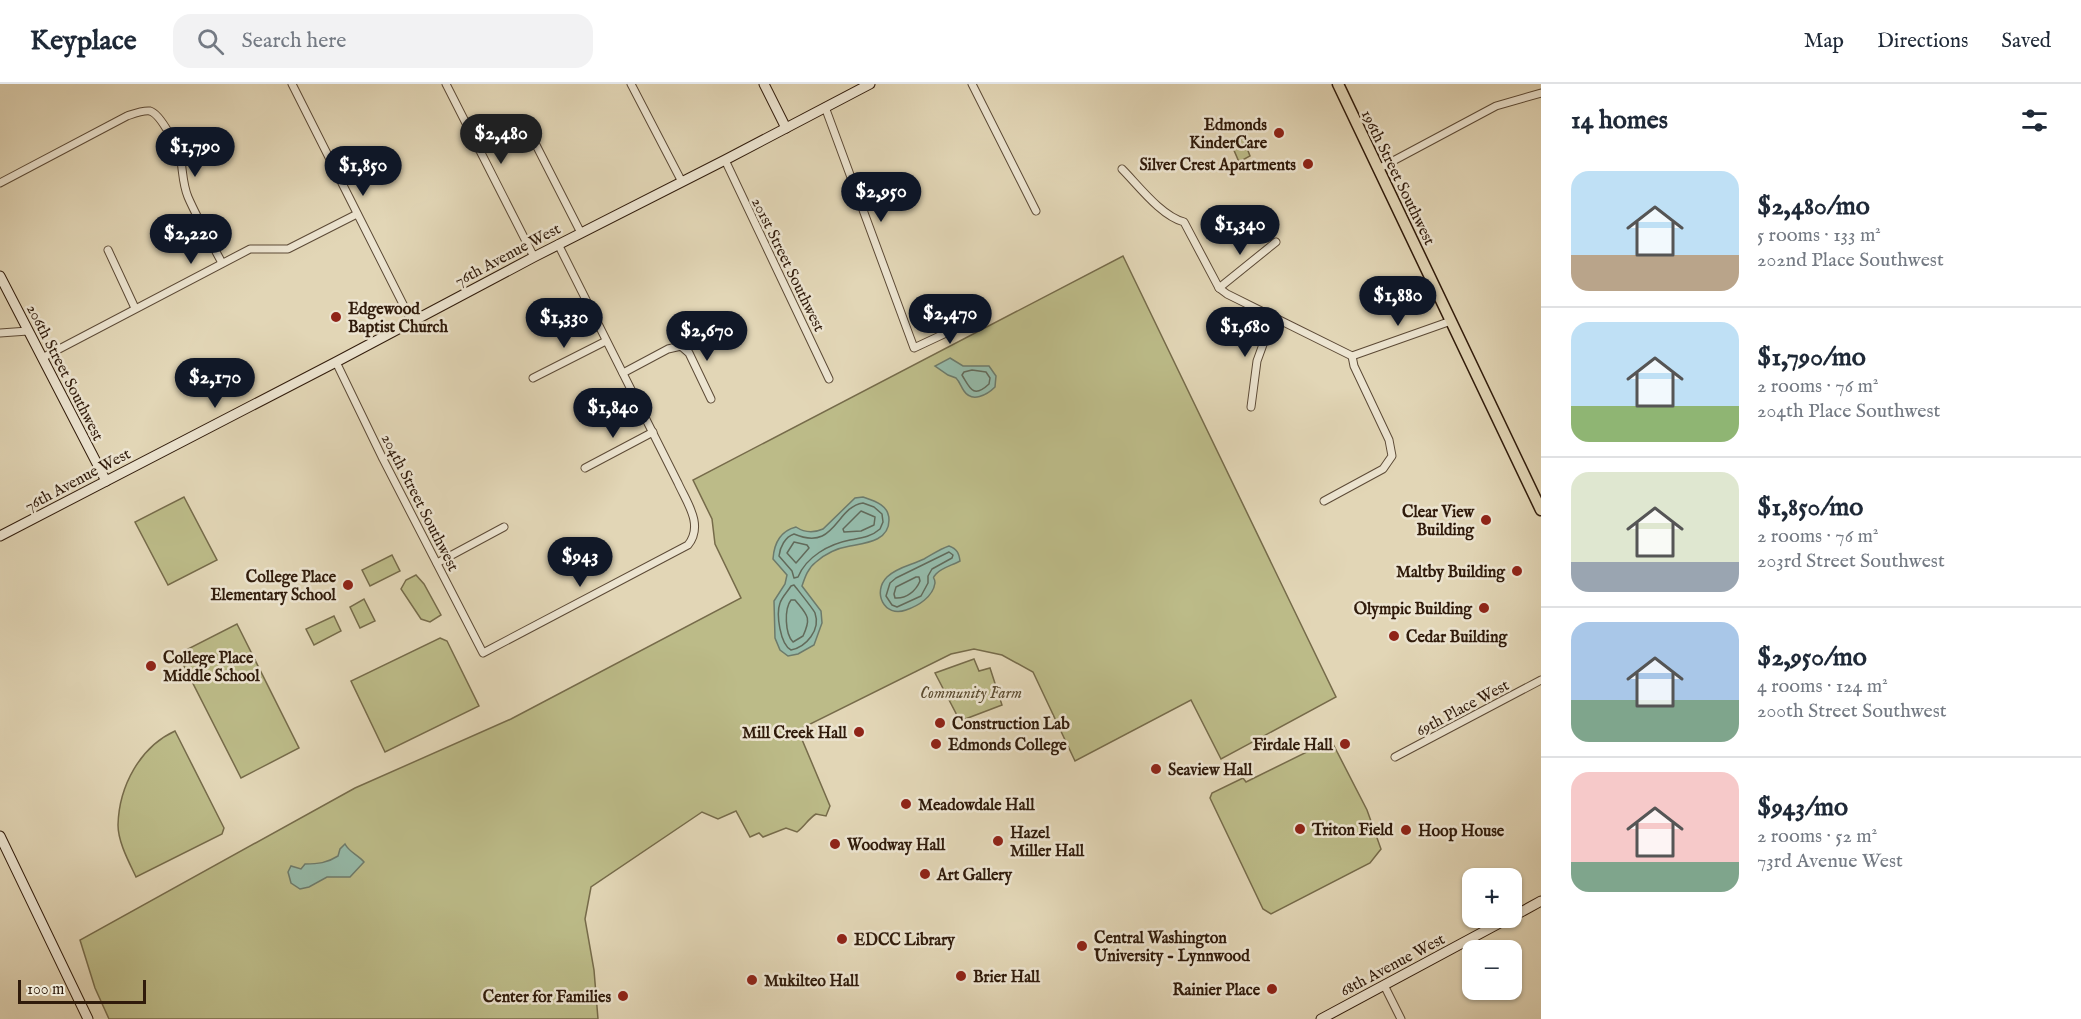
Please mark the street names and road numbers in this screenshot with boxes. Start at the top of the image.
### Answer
street label: 196th Street Southwest [1356,107,1439,249]
street label: 201st Street Southwest [746,195,829,336]
street label: 76th Avenue West [452,219,565,292]
street label: 206th Street Southwest [21,301,108,445]
street label: 204th Street Southwest [376,431,463,575]
street label: 76th Avenue West [22,444,135,517]
street label: 69th Place West [1413,676,1513,742]
street label: 68th Avenue West [1337,930,1449,1002]

